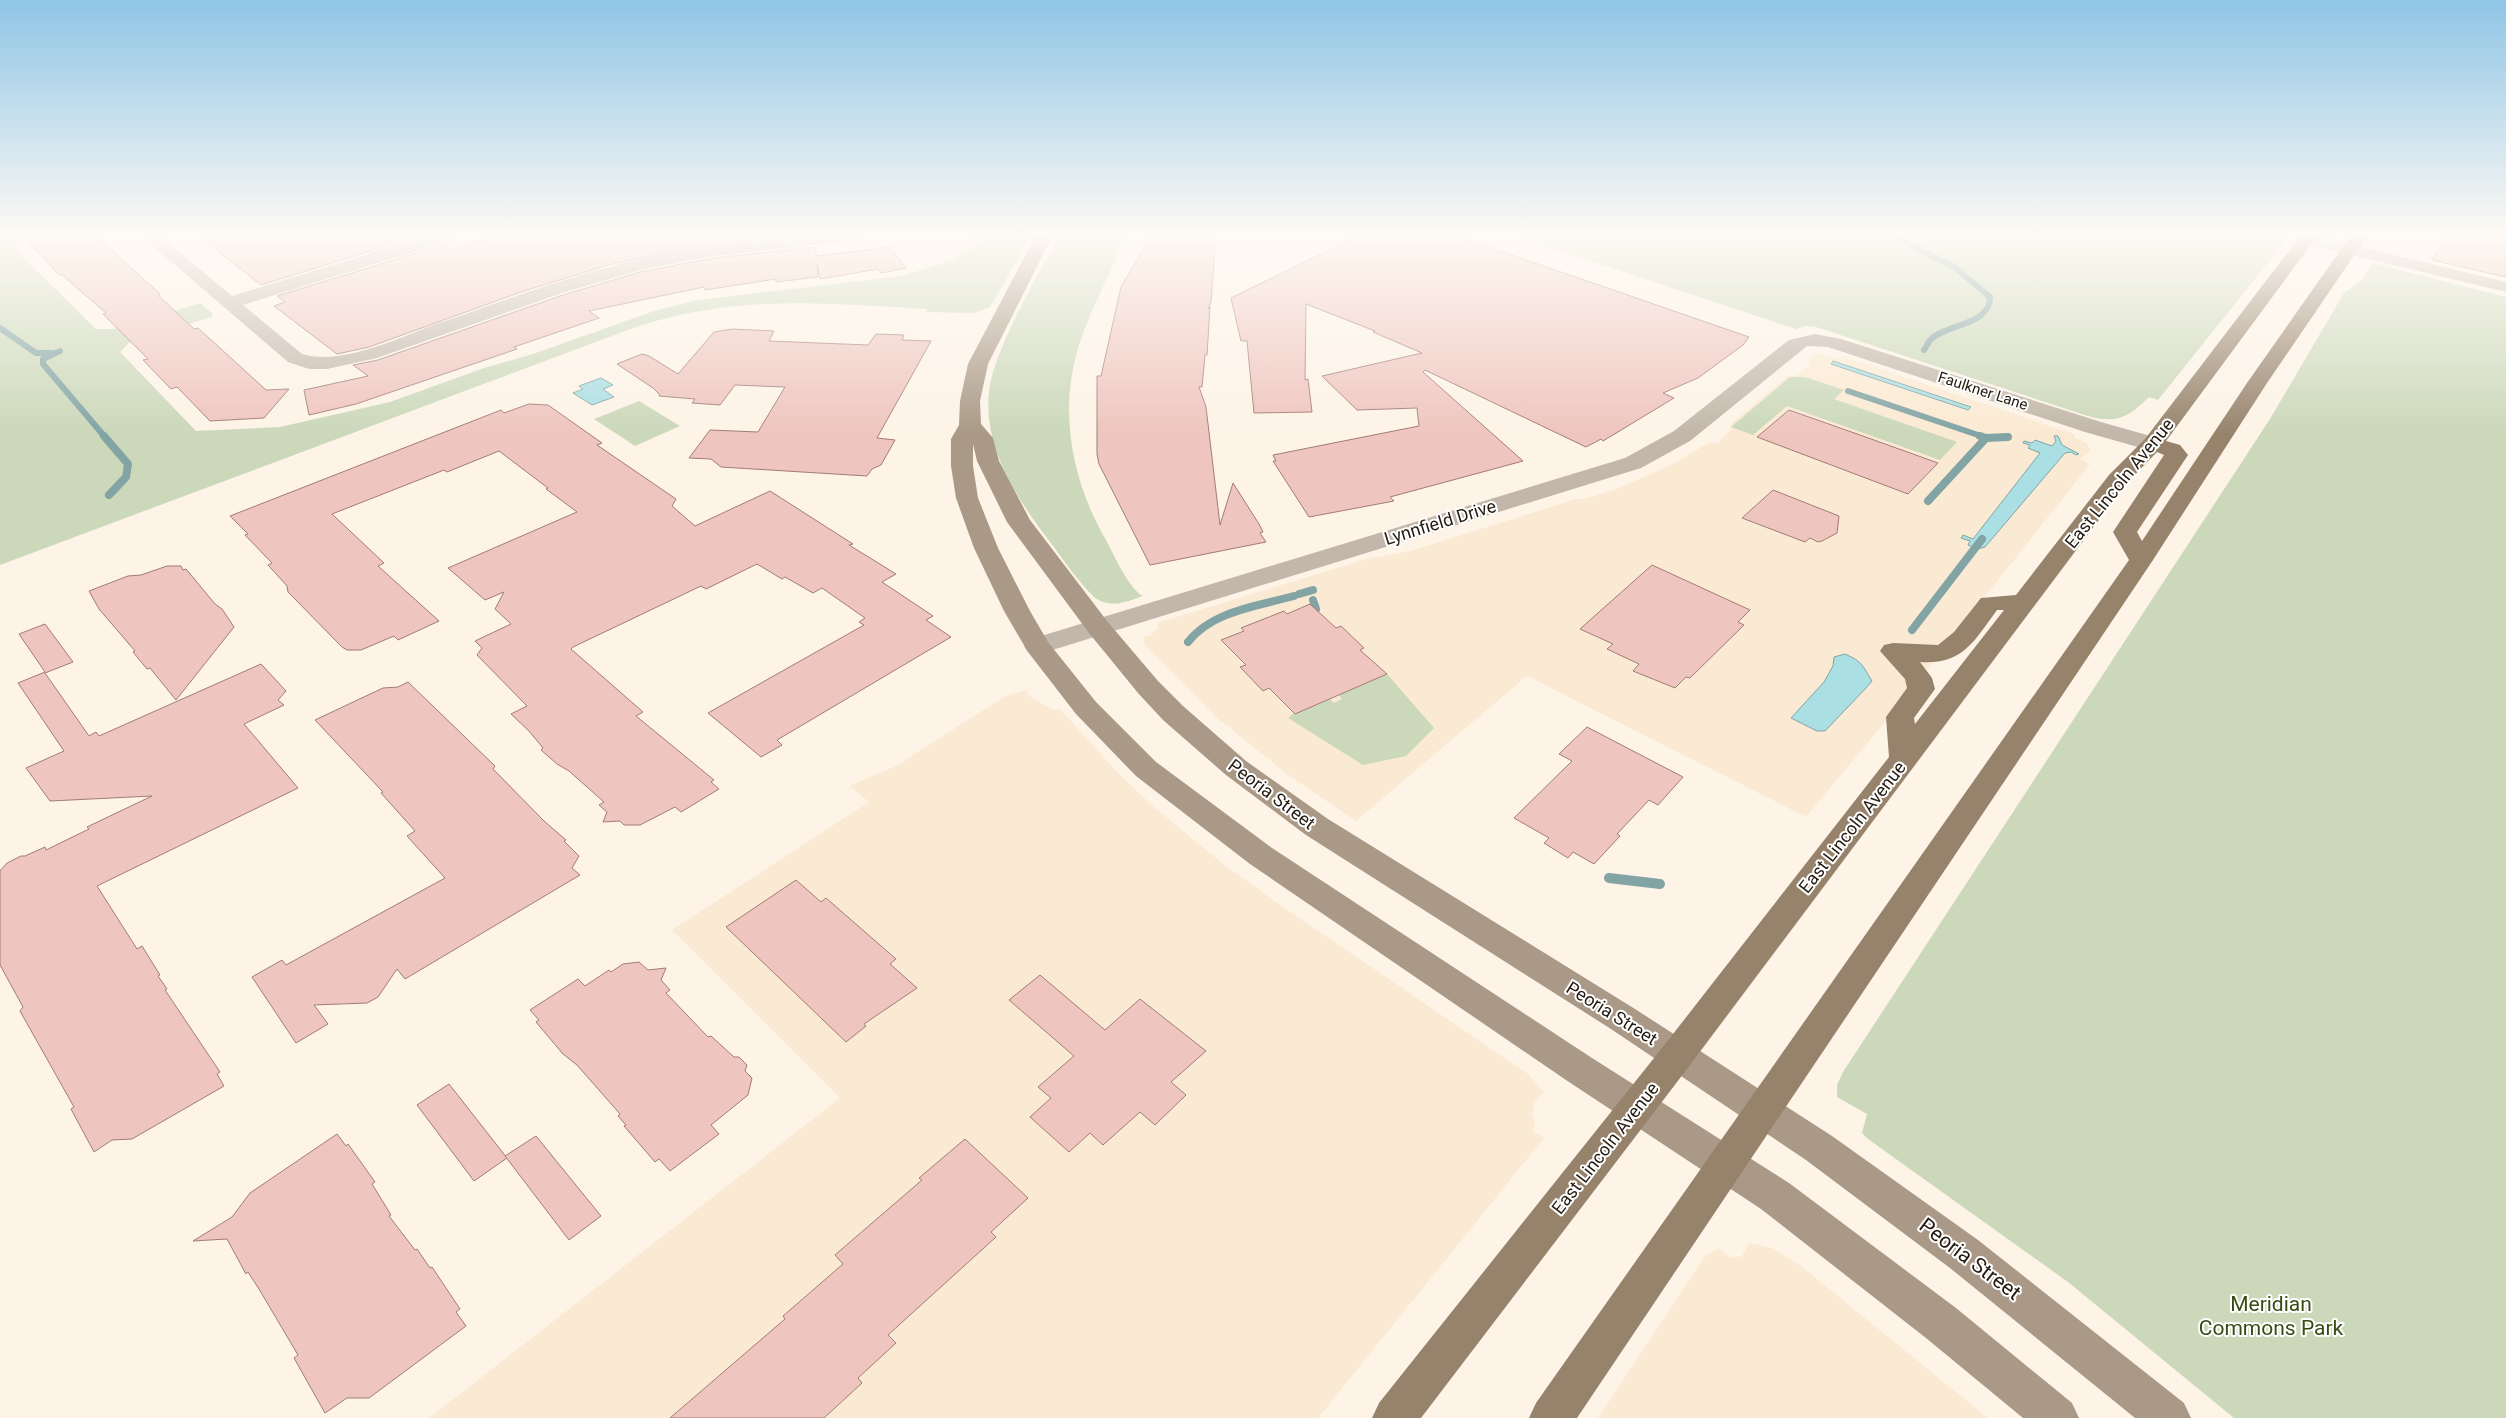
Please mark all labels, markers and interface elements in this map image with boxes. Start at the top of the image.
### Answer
street label: Faulkner Lane [1936,368,2030,414]
street label: East Lincoln Avenue [2060,414,2178,552]
street label: Lynnfield Drive [1382,495,1498,549]
street label: Peoria Street [1224,755,1320,834]
street label: East Lincoln Avenue [1794,757,1910,897]
street label: Peoria Street [1563,977,1661,1049]
street label: East Lincoln Avenue [1547,1078,1663,1218]
street label: Peoria Street [1915,1213,2025,1305]
park label: Meridian Commons Park [2199,1292,2344,1340]

